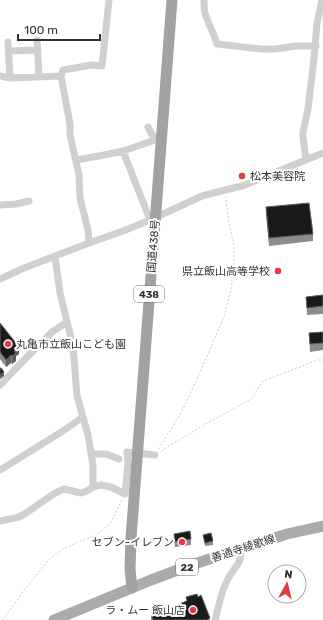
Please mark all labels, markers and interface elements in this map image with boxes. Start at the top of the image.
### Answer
scale bar [18,16,100,42]
text: 100 m [24,23,58,37]
place label: 松本美容院 [250,170,305,183]
marker: 松本美容院 [237,171,247,181]
street label: 国道438号 [145,219,162,273]
place label: 県立飯山高等学校 [182,265,270,278]
marker: 県立飯山高等学校 [273,266,283,276]
road number: 438 [134,286,164,302]
place label: 丸亀市立飯山こども園 [16,338,126,351]
marker: 丸亀市立飯山こども園 [3,339,13,349]
street label: 善通寺綾歌線 [210,532,277,565]
place label: セブン-イレブン [92,536,174,549]
marker: セブン-イレブン [177,537,187,547]
road number: 22 [176,559,198,575]
north arrow [267,564,307,604]
text: N [283,568,293,582]
place label: ラ・ムー 飯山店 [105,604,185,617]
marker: ラ・ムー 飯山店 [188,605,198,615]

